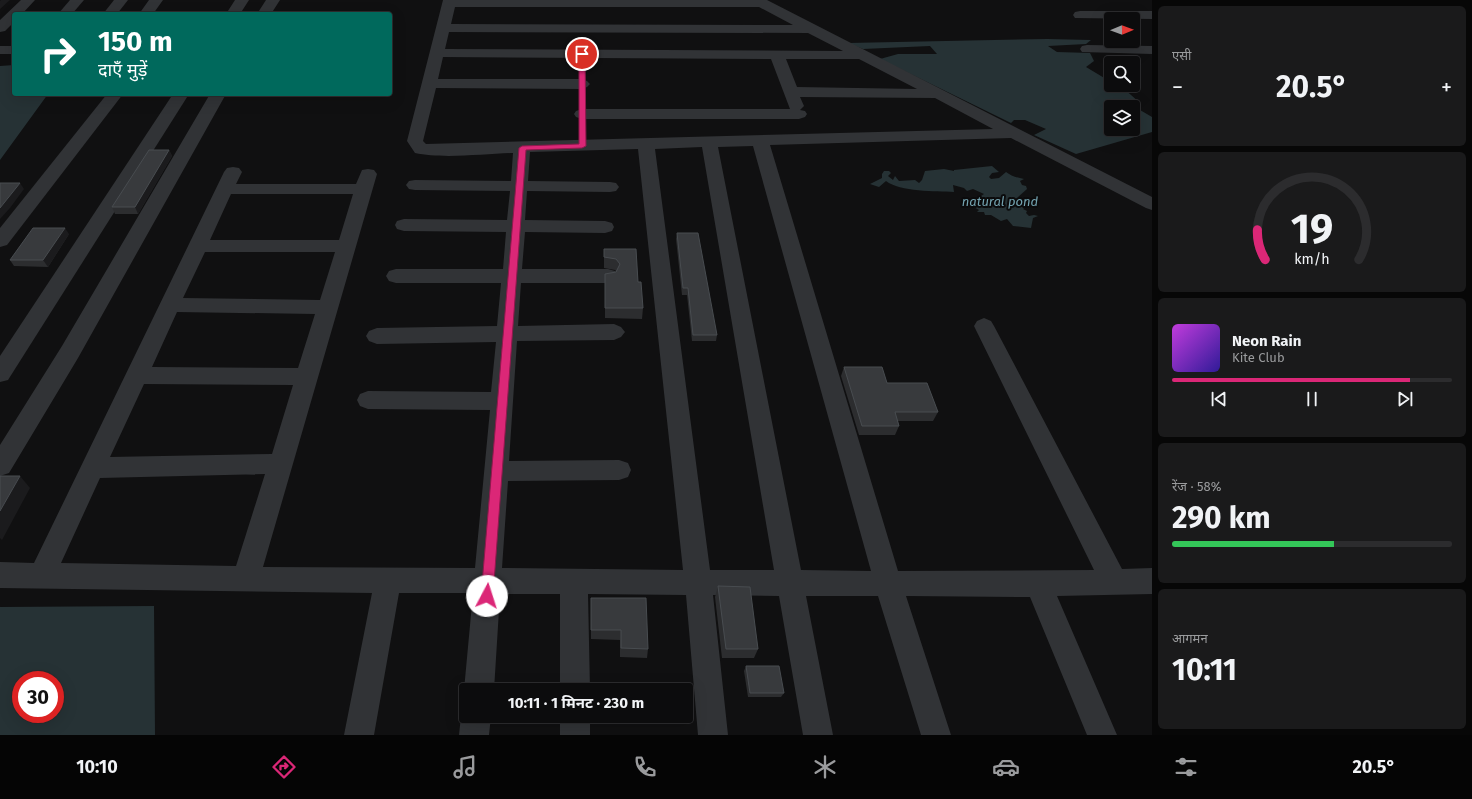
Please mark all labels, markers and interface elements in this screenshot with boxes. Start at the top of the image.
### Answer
north arrow [1104,12,1140,48]
map controls [1104,12,1140,136]
text: 150 m [98,25,173,58]
icon: right [32,28,84,80]
pin [565,37,599,71]
icon: arrive [571,43,593,65]
text: एसी [1172,48,1191,63]
button: search [1104,56,1140,92]
text: दाएँ मुड़ें [98,59,147,81]
text: 20.5° [1276,69,1348,105]
text: − [1172,74,1183,101]
text: + [1441,74,1452,101]
button: layers [1104,100,1140,136]
water label: natural pond [962,194,1039,209]
text: 19 [1291,203,1333,253]
text: km/h [1294,250,1330,267]
text: Neon Rain [1232,332,1301,350]
text: Kite Club [1232,350,1285,365]
icon: previous [1208,388,1230,410]
icon: pause [1301,388,1323,410]
icon: next [1394,388,1416,410]
text: रेंज · 58% [1172,479,1221,494]
text: 290 km [1172,500,1271,536]
position arrow [466,575,508,617]
text: आगमन [1172,631,1208,646]
text: 10:11 [1172,652,1237,688]
speed limit sign: 30 [12,671,64,723]
text: 10:11 · 1 मिनट · 230 m [508,694,644,712]
icon: directions [270,753,298,781]
icon: music [451,753,479,781]
icon: phone [631,753,659,781]
icon: climate [811,753,839,781]
icon: car [992,753,1020,781]
icon: filters [1172,753,1200,781]
text: 10:10 [76,756,118,778]
text: 20.5° [1353,756,1396,778]

